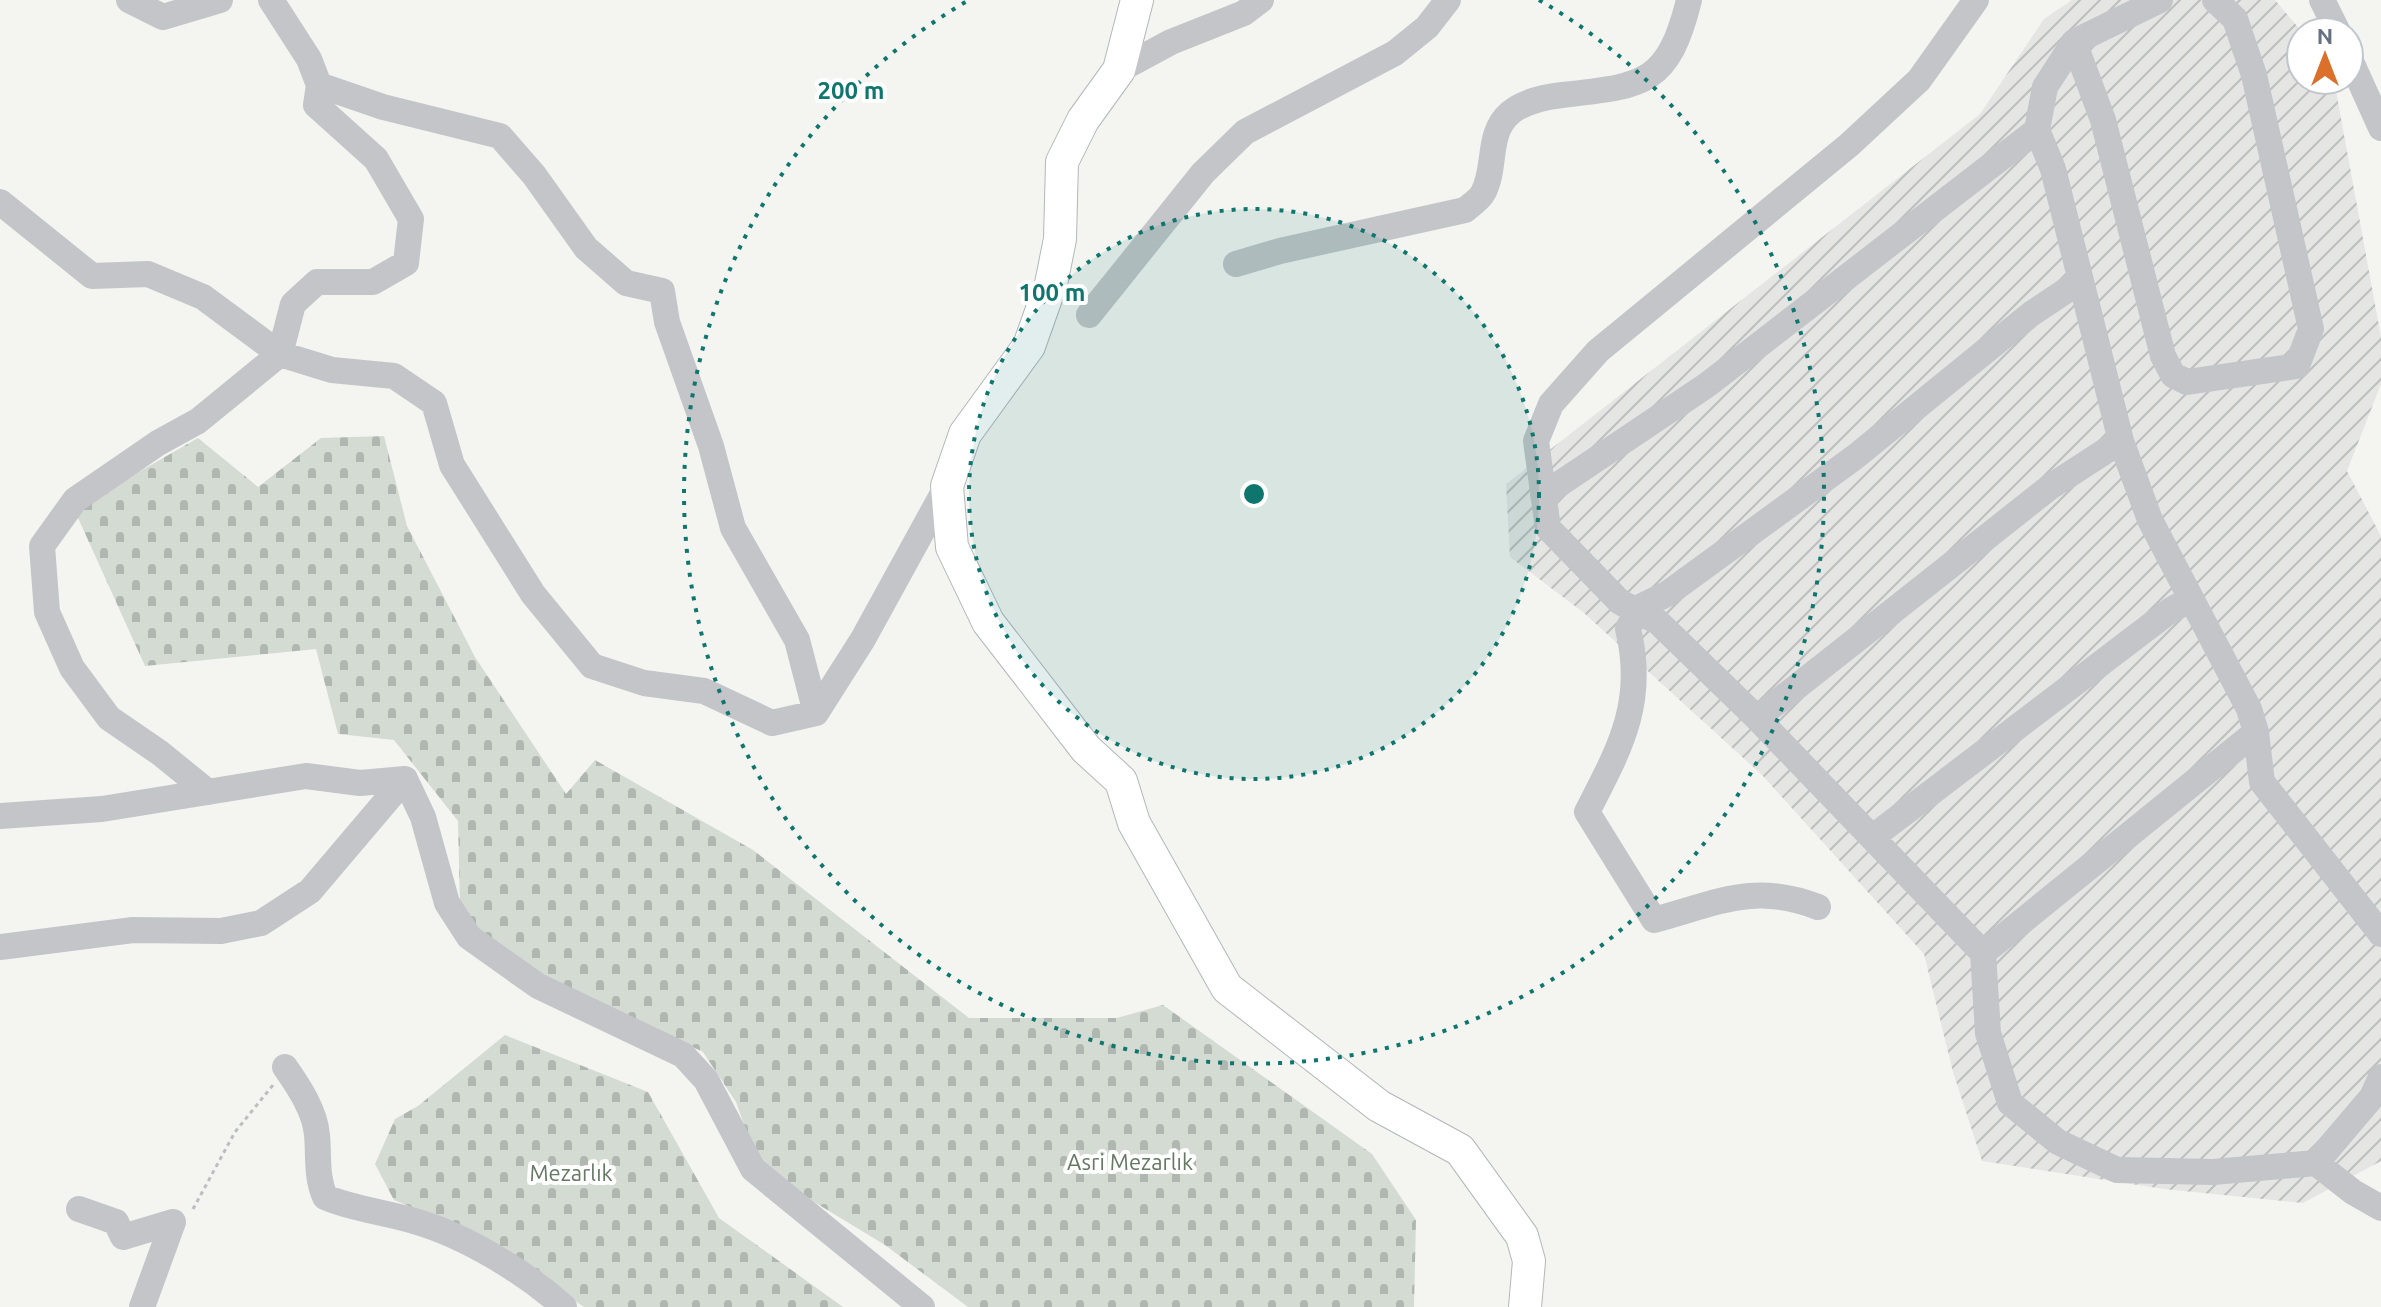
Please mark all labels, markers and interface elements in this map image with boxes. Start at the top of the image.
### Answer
north arrow [2285,16,2365,96]
text: N [2317,23,2333,48]
text: 200 m [818,77,884,104]
text: 100 m [1019,279,1085,306]
centre of rings [1240,480,1268,508]
park label: Asri Mezarlık [1067,1149,1193,1174]
park label: Mezarlık [529,1160,613,1185]

